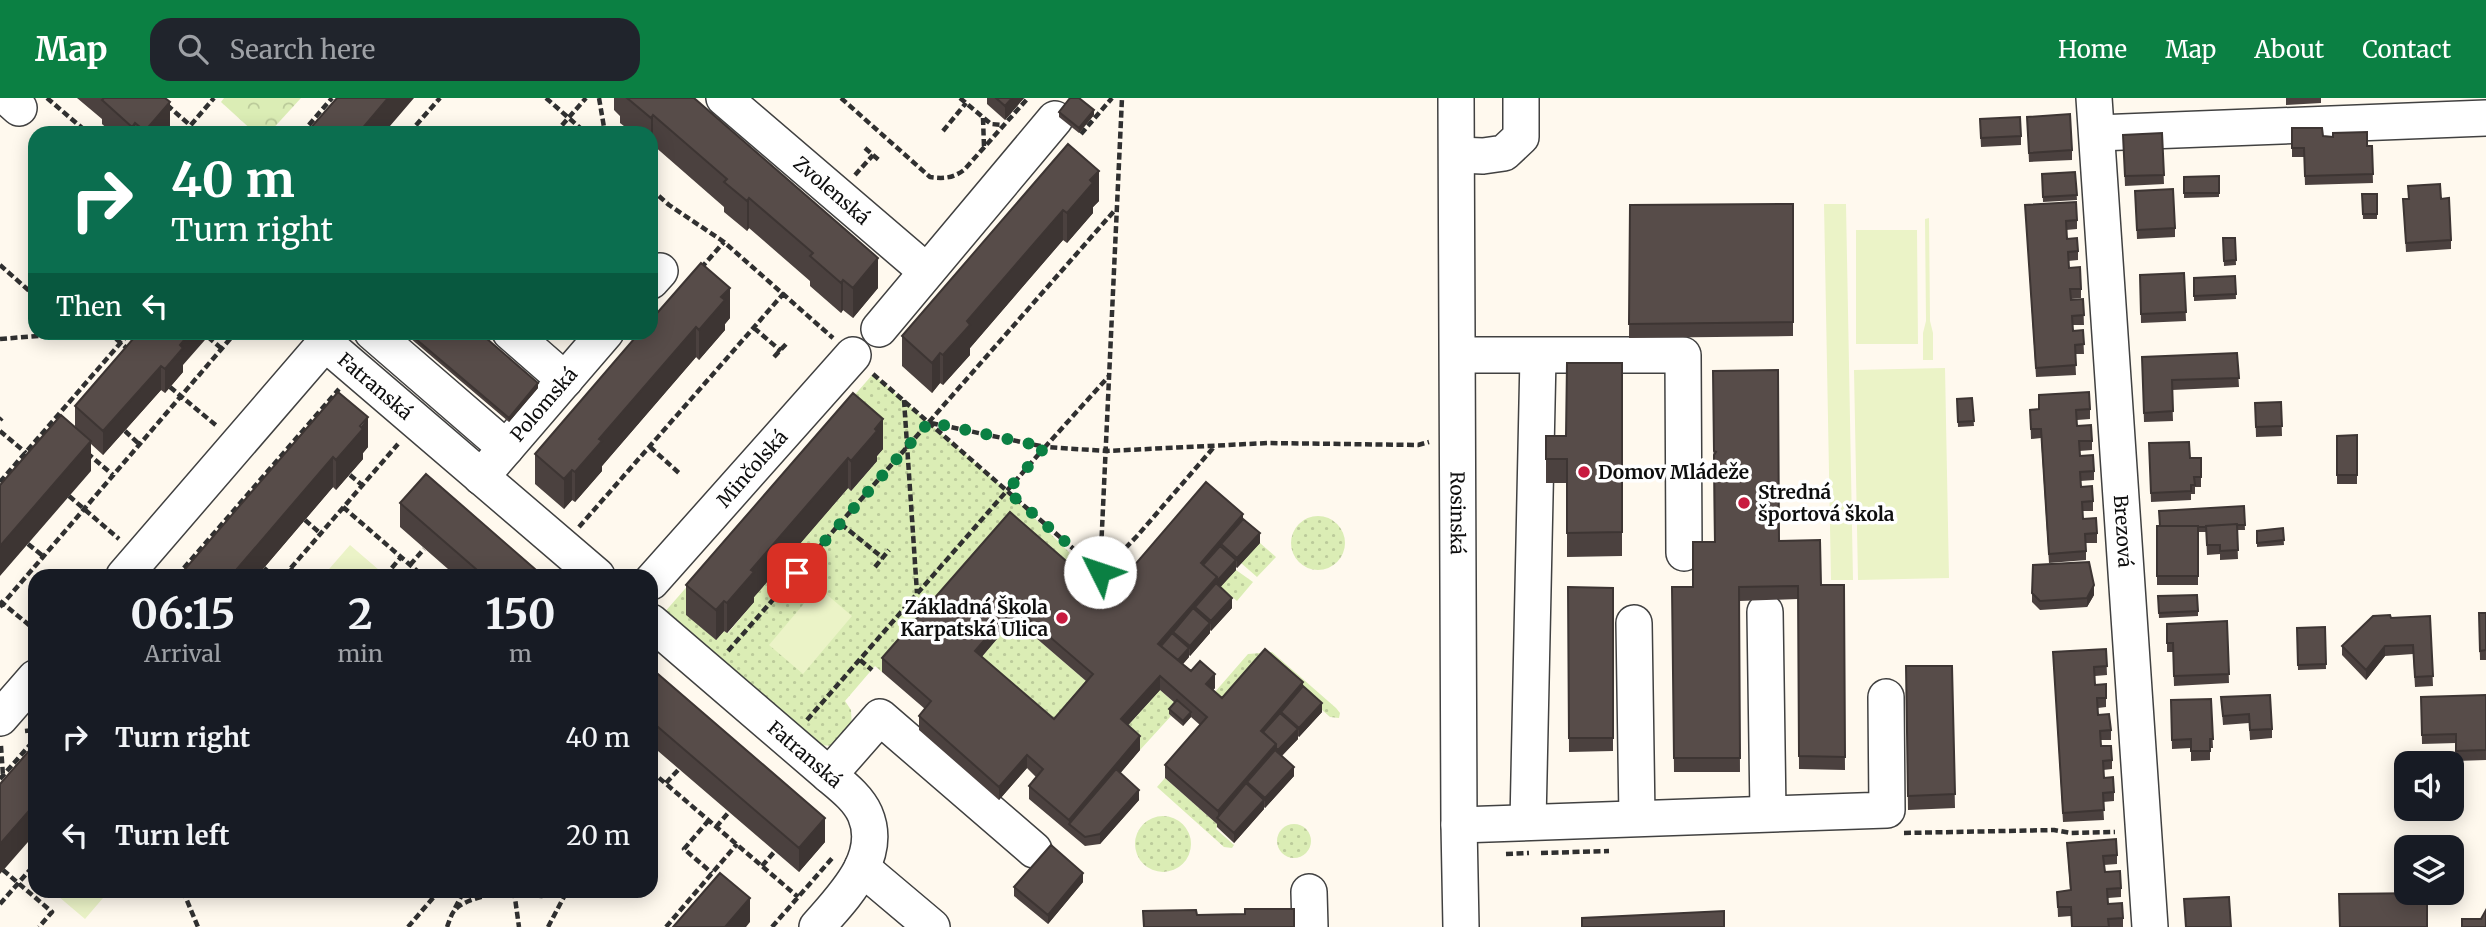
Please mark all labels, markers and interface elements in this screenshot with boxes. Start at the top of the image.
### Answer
search box [150,18,640,81]
text: Map [35,29,108,70]
icon: search [174,30,212,68]
text: Search here [230,33,375,66]
text: Home [2058,34,2127,65]
text: Map [2165,34,2216,65]
text: About [2254,34,2324,65]
text: Contact [2362,34,2451,65]
text: 40 m [171,149,295,210]
street label: Zvolenská [789,151,875,230]
icon: right [56,154,147,245]
text: Turn right [171,210,333,250]
icon: left [136,287,174,325]
text: Then [56,290,122,323]
street label: Fatranská [333,347,418,425]
street label: Polomská [505,362,582,446]
street label: Minčolská [711,425,793,512]
place label: Domov Mládeže [1598,460,1749,484]
marker: Domov Mládeže [1576,464,1592,480]
street label: Rosinská [1446,471,1470,555]
place label: Stredná športová škola [1758,480,1895,526]
street label: Brezová [2109,494,2138,568]
marker: Stredná športová škola [1736,495,1752,511]
position arrow [1063,535,1137,609]
pin [767,543,827,603]
icon: arrive [778,554,816,592]
text: 06:15 [130,588,235,640]
text: 2 [348,588,373,640]
text: 150 [485,588,556,640]
place label: Základná Škola Karpatská Ulica [900,595,1048,641]
marker: Základná Škola Karpatská Ulica [1054,610,1070,626]
text: Arrival [144,639,221,668]
text: min [338,639,383,668]
text: m [509,639,532,668]
street label: Fatranská [763,716,847,793]
icon: right [56,718,94,756]
text: Turn right [115,721,250,754]
text: 40 m [566,721,630,754]
map controls [2394,751,2464,905]
button: sound [2394,751,2464,821]
icon: left [56,816,94,854]
text: Turn left [115,819,229,852]
text: 20 m [566,819,630,852]
button: layers [2394,835,2464,905]

